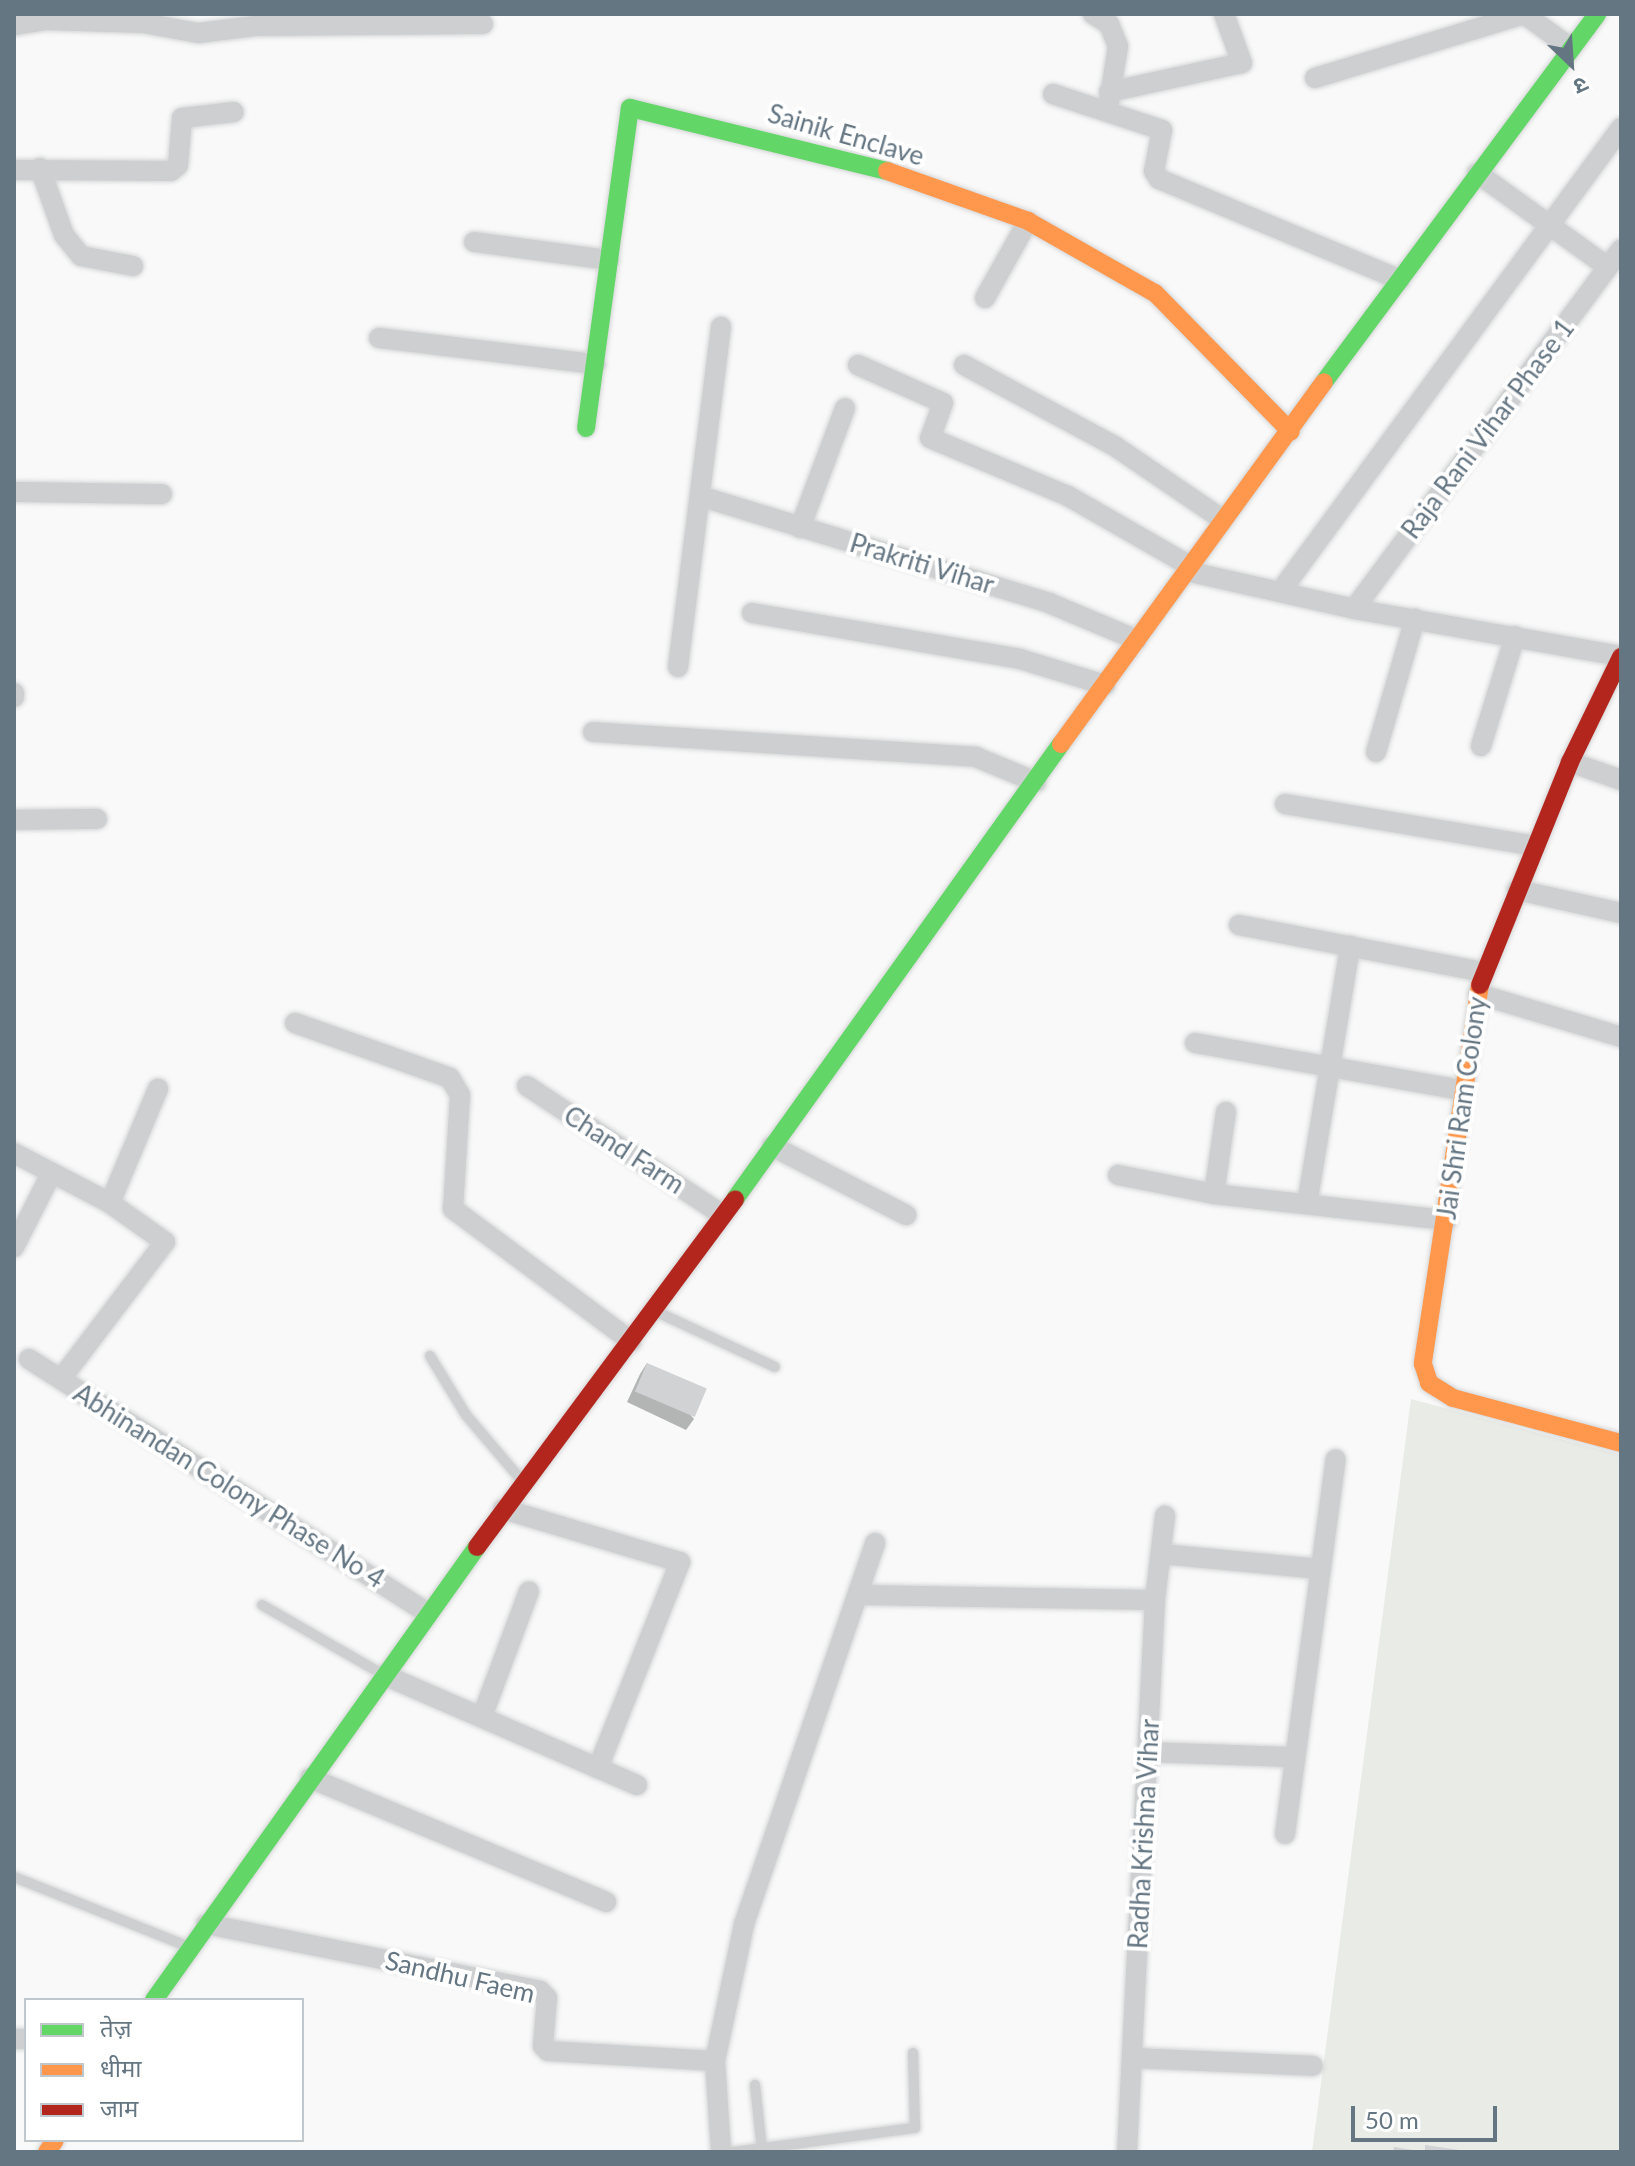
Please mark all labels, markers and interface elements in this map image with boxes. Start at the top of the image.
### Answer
north arrow [1531,24,1611,104]
text: उ [1570,71,1593,101]
street label: Sainik Enclave [764,98,928,172]
street label: Raja Rani Vihar Phase 1 [1395,312,1581,546]
street label: Prakriti Vihar [846,527,998,601]
street label: Jai Shri Ram Colony [1431,995,1493,1221]
street label: Chand Farm [558,1100,690,1200]
street label: Abhinandan Colony Phase No 4 [68,1377,390,1595]
street label: Radha Krishna Vihar [1122,1718,1166,1950]
street label: Sandhu Faem [382,1945,538,2009]
legend [24,1998,304,2142]
text: तेज़ [100,2013,132,2042]
text: धीमा [100,2053,142,2082]
scale bar [1355,2090,1501,2140]
text: जाम [100,2093,138,2122]
text: 50 m [1365,2105,1419,2134]

